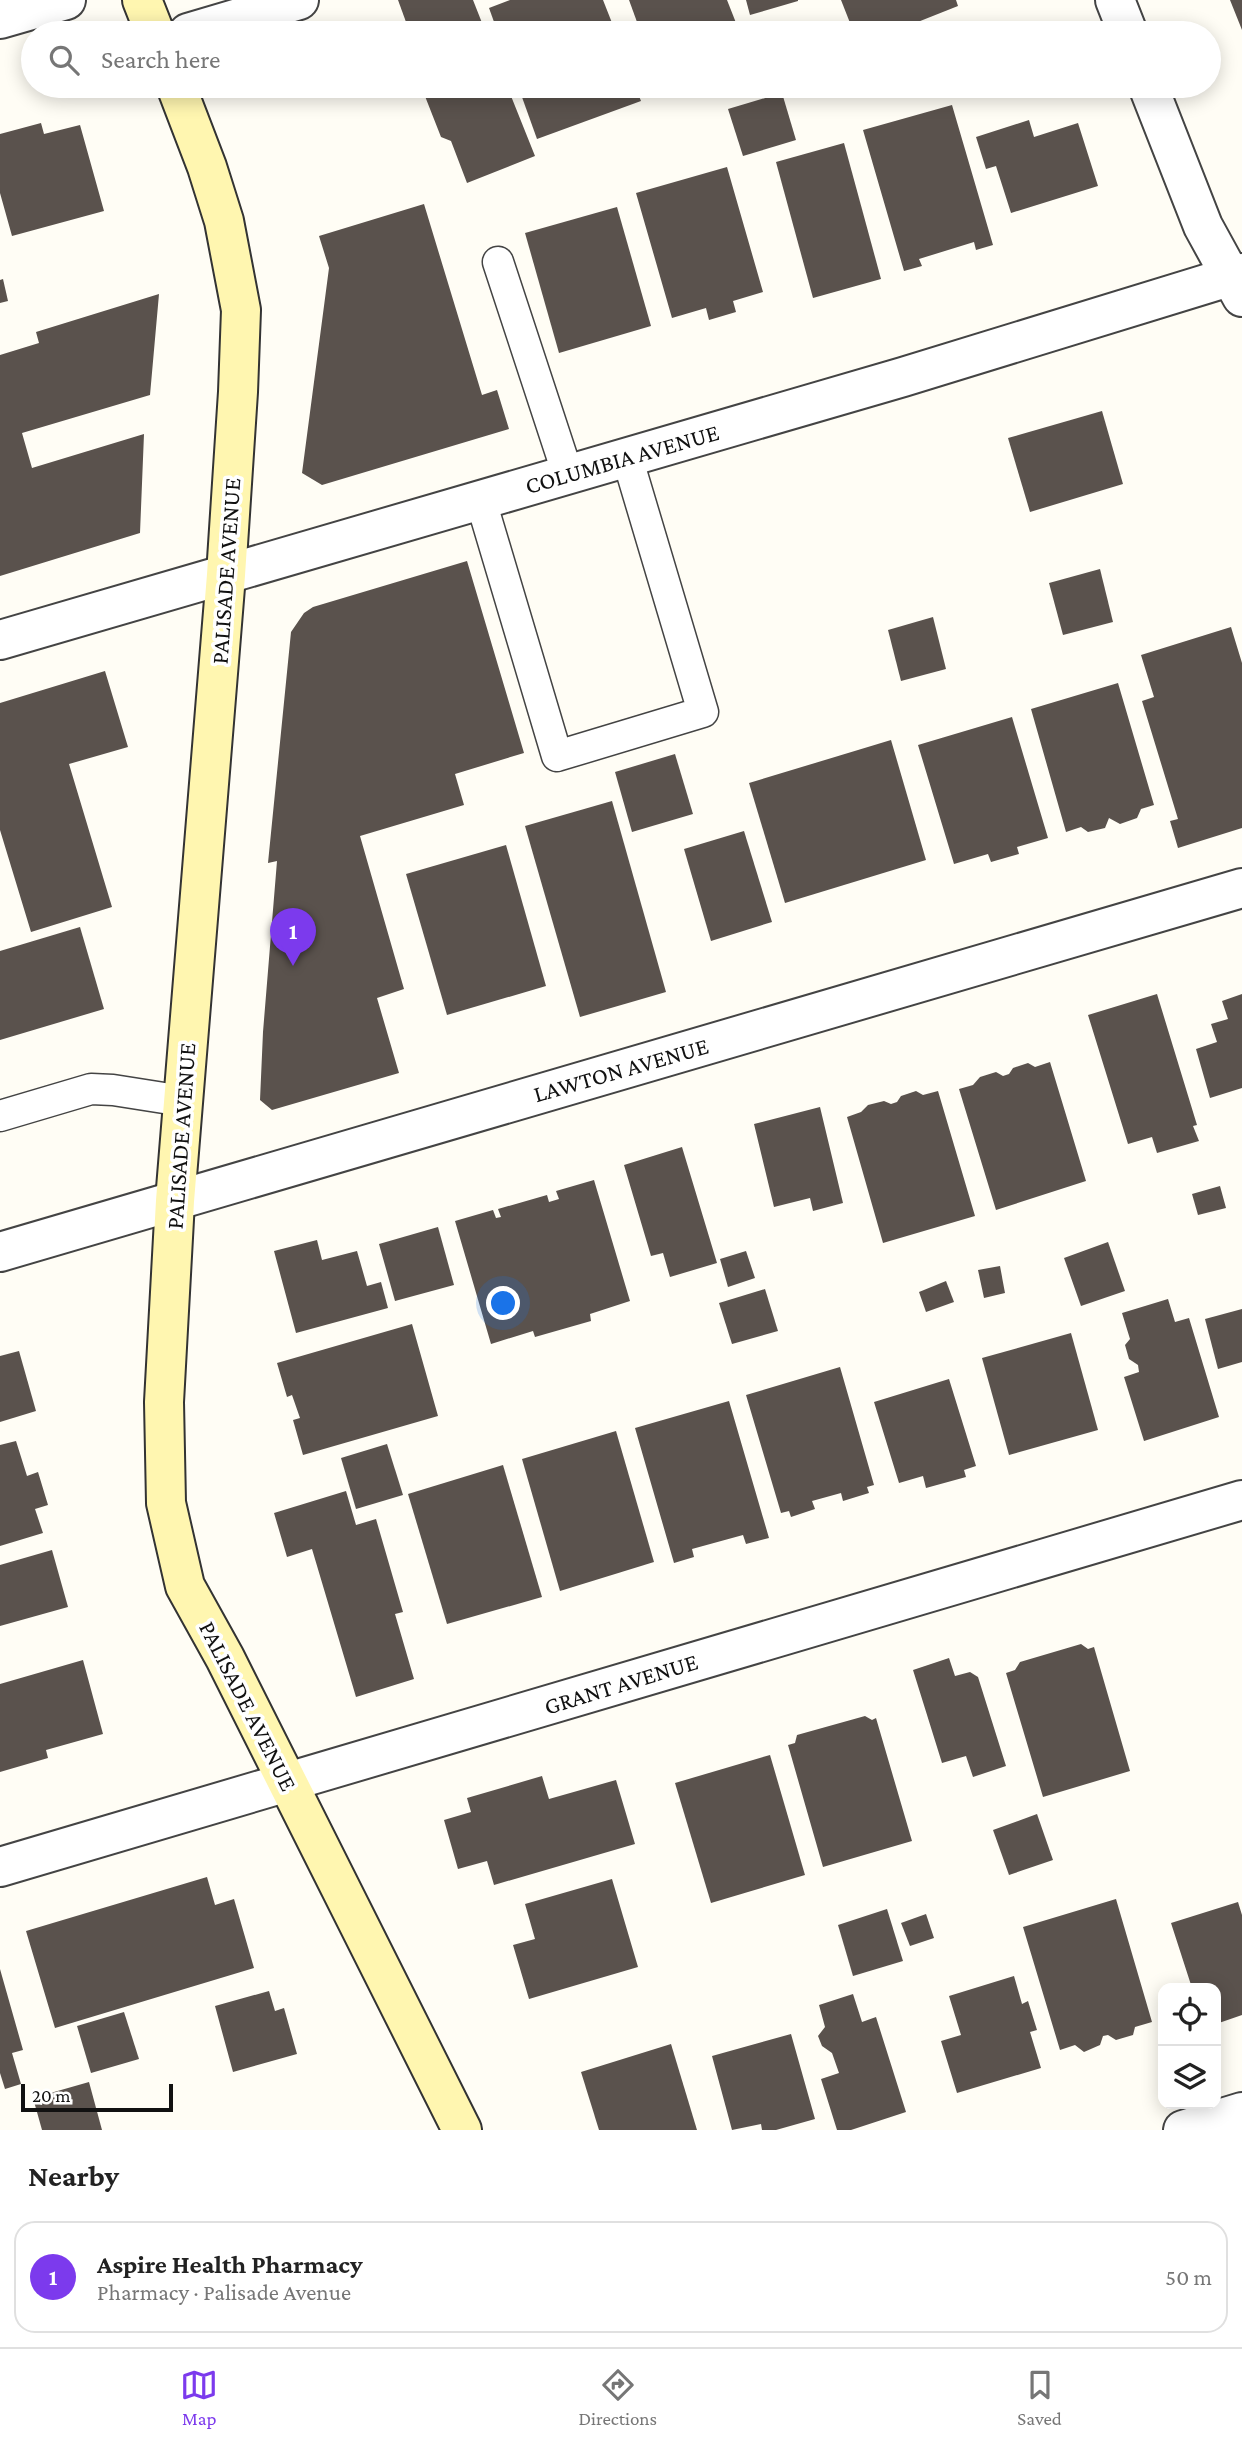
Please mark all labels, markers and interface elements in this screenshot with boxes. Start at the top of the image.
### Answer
search box [21,21,1221,98]
icon: search [45,41,83,79]
text: Search here [101,45,220,74]
street label: COLUMBIA AVENUE [522,418,722,499]
street label: PALISADE AVENUE [206,477,245,665]
pin: 1 [270,908,316,966]
street label: LAWTON AVENUE [530,1032,711,1107]
street label: PALISADE AVENUE [161,1042,200,1230]
your location [486,1286,520,1320]
street label: PALISADE AVENUE [194,1616,303,1795]
street label: GRANT AVENUE [541,1647,701,1720]
map controls [1158,1983,1221,2109]
button: locate [1158,1983,1221,2046]
button: layers [1158,2046,1221,2109]
scale bar [21,2081,173,2113]
text: 20 m [32,2085,71,2106]
text: Nearby [28,2159,119,2192]
text: Aspire Health Pharmacy [97,2250,363,2279]
text: 1 [49,2264,57,2290]
text: 50 m [1165,2264,1212,2290]
text: Pharmacy · Palisade Avenue [97,2279,351,2305]
tab: Map [180,2366,218,2429]
tab: Directions [578,2366,657,2429]
tab: Saved [1017,2366,1062,2429]

